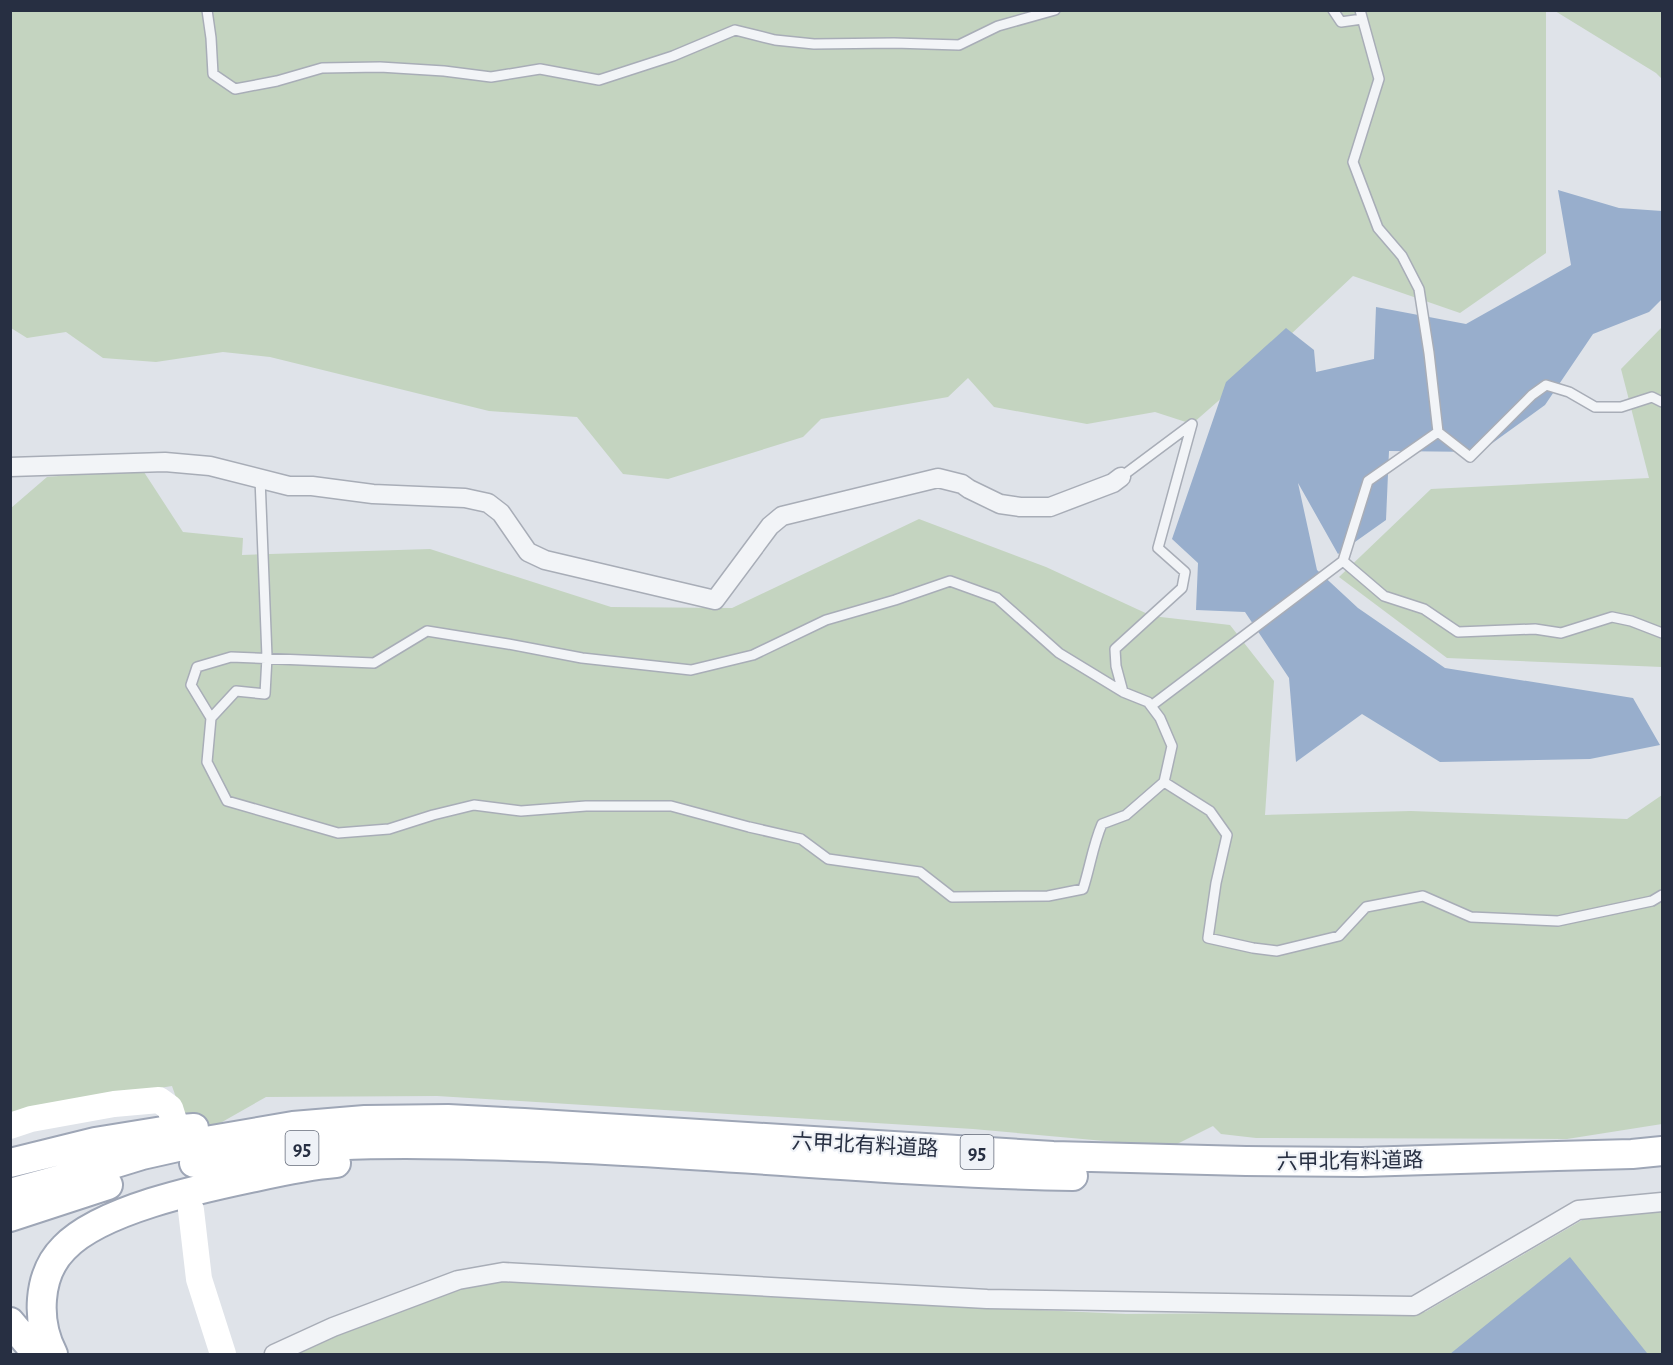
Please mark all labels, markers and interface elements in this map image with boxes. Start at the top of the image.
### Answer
street label: 六甲北有料道路 [791,1130,939,1160]
road number: 95 [286,1131,318,1165]
road number: 95 [960,1135,994,1169]
street label: 六甲北有料道路 [1276,1149,1424,1173]

